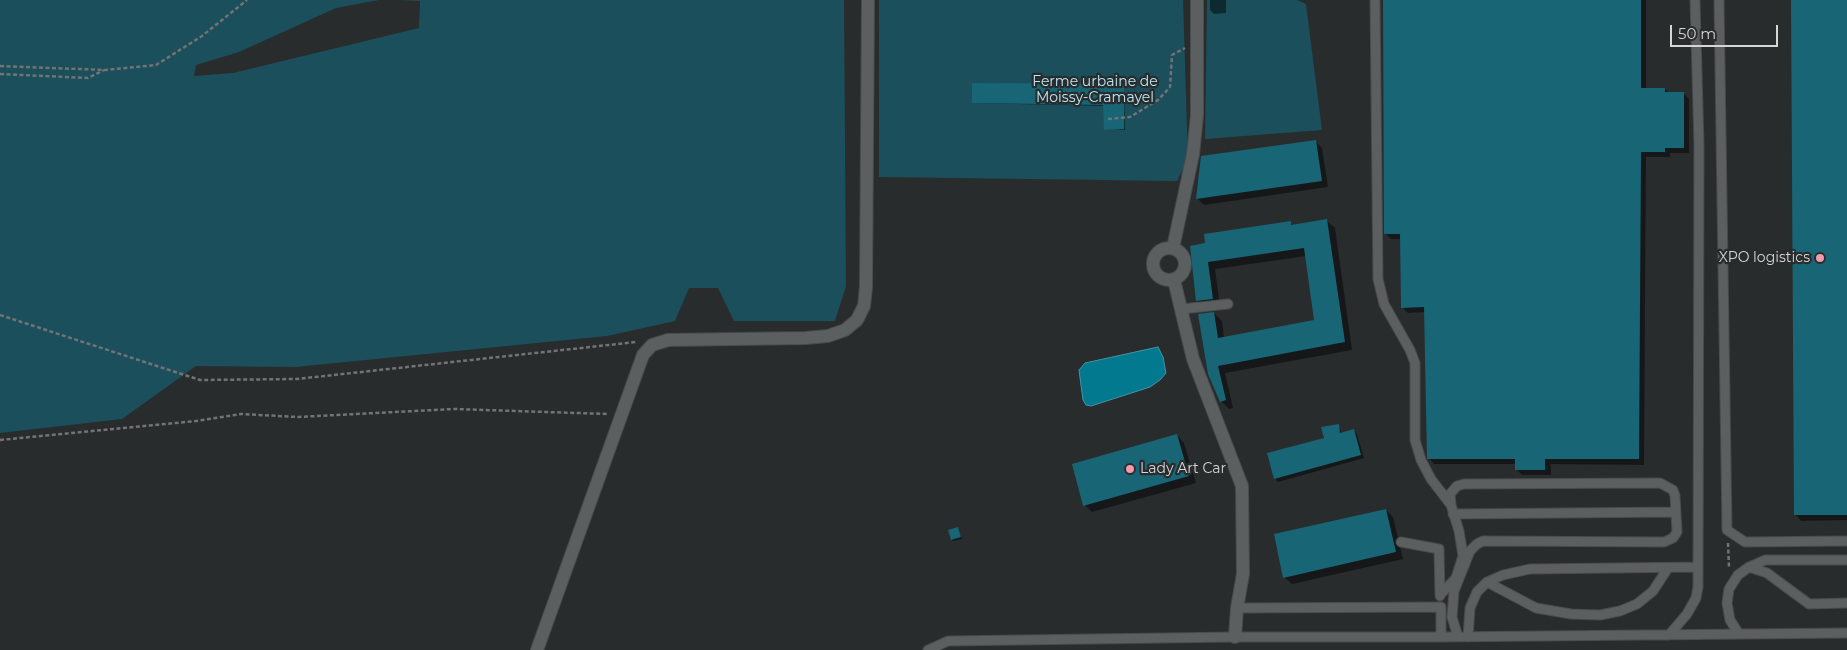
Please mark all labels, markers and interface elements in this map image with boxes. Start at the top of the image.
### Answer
scale bar [1672,15,1780,47]
text: 50 m [1678,24,1716,43]
park label: Ferme urbaine de Moissy-Cramayel [1032,74,1158,106]
place label: XPO logistics [1719,250,1810,266]
marker: XPO logistics [1814,252,1826,264]
place label: Lady Art Car [1140,461,1226,477]
marker: Lady Art Car [1124,463,1136,475]

